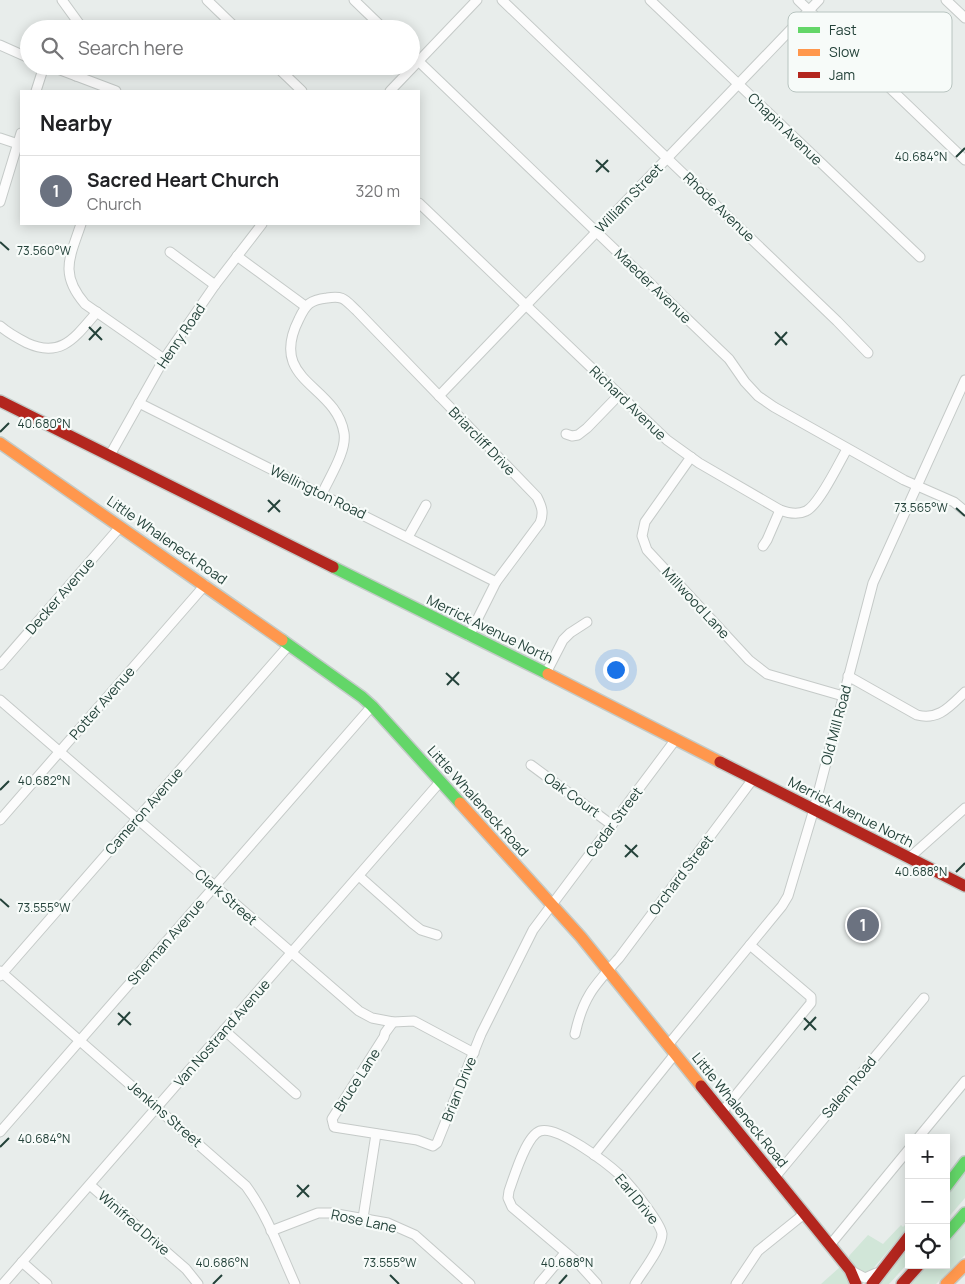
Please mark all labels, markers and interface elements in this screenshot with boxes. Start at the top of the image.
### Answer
legend [788,12,952,92]
search box [20,20,420,75]
text: Fast [829,20,857,39]
icon: search [38,34,66,62]
text: Search here [78,35,184,61]
text: Slow [829,42,860,61]
text: Jam [829,65,855,84]
street label: Chapin Avenue [744,88,827,169]
text: Nearby [40,109,112,137]
text: 40.684°N [895,148,947,165]
street label: William Street [591,159,667,236]
text: Sacred Heart Church [87,167,279,193]
street label: Rhode Avenue [679,168,759,246]
text: 1 [52,180,60,202]
text: 320 m [356,180,400,202]
text: Church [87,193,141,215]
text: 73.560°W [17,242,72,259]
street label: Maeder Avenue [611,244,696,327]
street label: Henry Road [152,300,209,372]
street label: Richard Avenue [586,361,671,444]
street label: Briarcliff Drive [445,402,520,479]
text: 40.680°N [18,415,70,432]
street label: Wellington Road [267,460,369,523]
street label: Little Whaleneck Road [103,491,231,588]
text: 73.565°W [894,499,949,516]
street label: Decker Avenue [21,553,98,638]
street label: Millwood Lane [658,563,734,642]
street label: Merrick Avenue North [424,590,557,667]
your location [603,657,629,683]
street label: Potter Avenue [65,662,139,743]
street label: Old Mill Road [816,683,855,767]
street label: Little Whaleneck Road [424,741,533,860]
street label: Cameron Avenue [100,763,187,858]
street label: Oak Court [540,768,604,822]
text: 40.682°N [18,772,70,789]
street label: Merrick Avenue North [785,772,917,851]
street label: Cedar Street [581,782,646,861]
street label: Orchard Street [644,830,717,919]
text: 40.688°N [895,863,947,880]
street label: Clark Street [191,864,262,929]
street label: Sherman Avenue [123,894,209,989]
text: 73.555°W [17,899,71,916]
pin: 1 [847,906,879,944]
street label: Van Nostrand Avenue [169,975,274,1091]
street label: Bruce Lane [329,1044,384,1115]
street label: Little Whaleneck Road [688,1048,793,1171]
street label: Salem Road [817,1052,880,1122]
street label: Brian Drive [437,1053,480,1124]
street label: Jenkins Street [124,1076,207,1151]
text: 40.684°N [18,1130,70,1147]
map controls [905,1134,950,1269]
button: + [905,1134,950,1179]
street label: Earl Drive [611,1170,664,1228]
button: − [905,1179,950,1224]
street label: Winifred Drive [94,1186,174,1259]
street label: Rose Lane [329,1204,399,1237]
button: locate [905,1224,950,1269]
text: 40.686°N [196,1254,248,1271]
text: 73.555°W [363,1254,417,1271]
text: 40.688°N [541,1254,593,1271]

